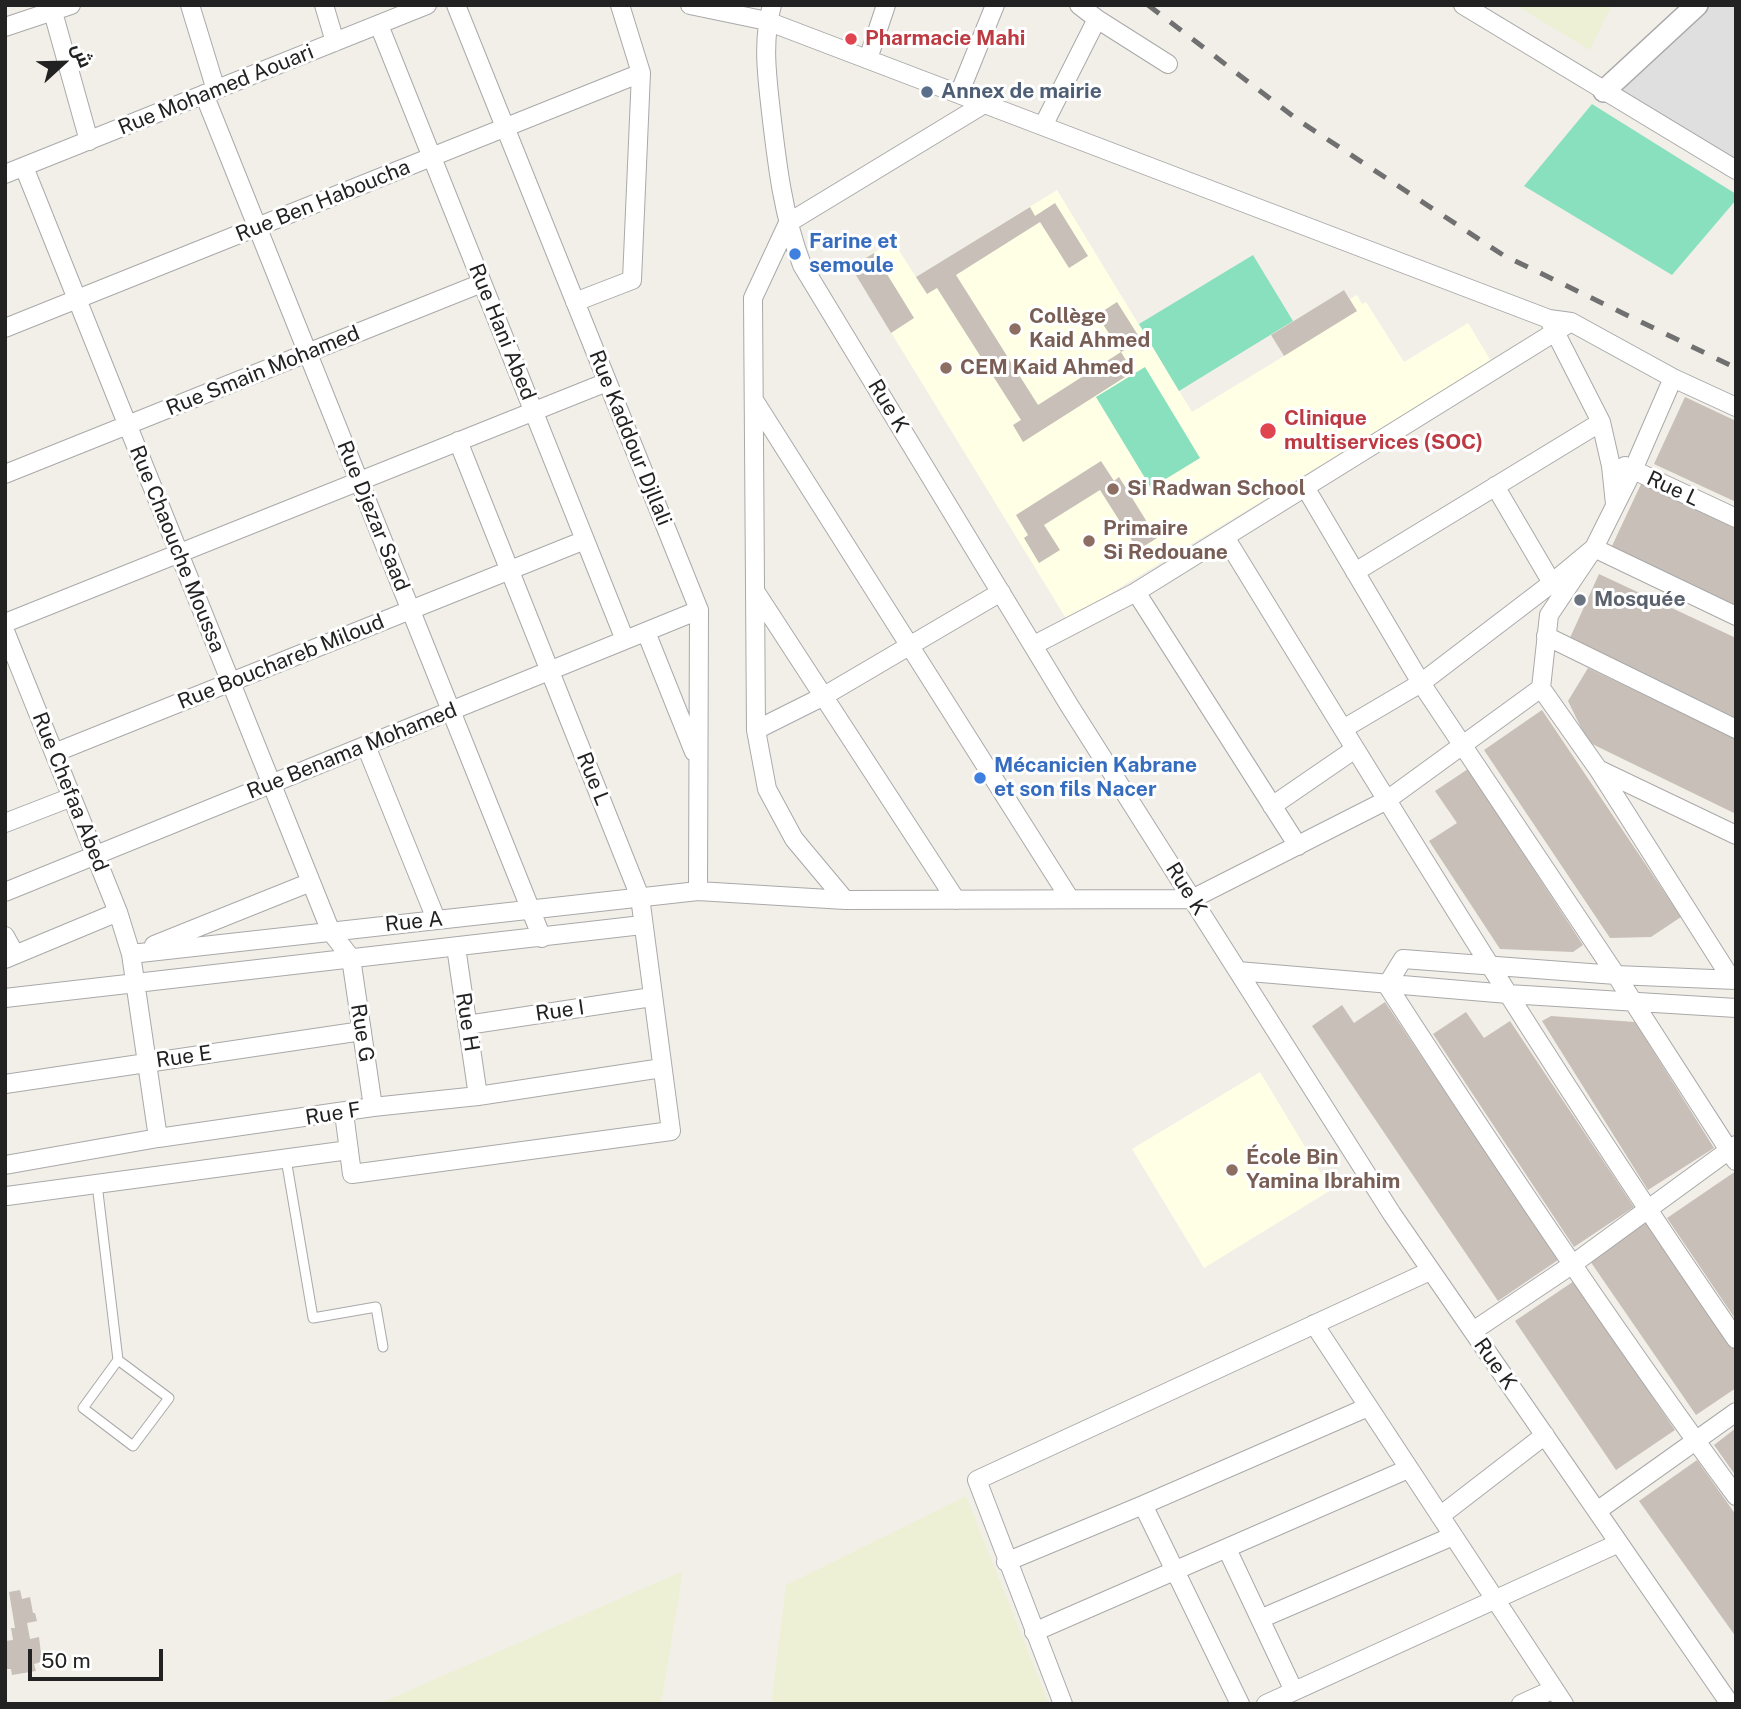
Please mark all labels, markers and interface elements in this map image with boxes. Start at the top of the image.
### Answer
place label: Pharmacie Mahi [865,26,1025,52]
north arrow [28,28,98,98]
marker: Pharmacie Mahi [843,31,859,47]
street label: Rue Mohamed Aouari [115,39,317,141]
text: ش [68,40,97,71]
place label: Annex de mairie [941,79,1102,105]
marker: Annex de mairie [919,84,935,100]
street label: Rue Ben Haboucha [232,155,414,247]
place label: Farine et semoule [809,229,898,279]
marker: Farine et semoule [787,246,803,262]
street label: Rue Hani Abed [463,260,541,404]
place label: Collège Kaid Ahmed [1029,304,1150,354]
street label: Rue Smain Mohamed [163,321,363,421]
marker: Collège Kaid Ahmed [1007,321,1023,337]
street label: Rue Kaddour Djllali [583,347,677,529]
place label: CEM Kaid Ahmed [960,355,1134,381]
marker: CEM Kaid Ahmed [938,360,954,376]
street label: Rue K [862,375,914,437]
place label: Clinique multiservices (SOC) [1284,406,1483,456]
marker: Clinique multiservices (SOC) [1258,421,1278,441]
street label: Rue Djezar Saad [331,437,415,595]
street label: Rue Chaouche Moussa [124,442,230,656]
street label: Rue L [1643,466,1703,512]
place label: Si Radwan School [1127,476,1306,502]
marker: Si Radwan School [1105,481,1121,497]
place label: Primaire Si Redouane [1103,516,1228,566]
marker: Primaire Si Redouane [1081,533,1097,549]
place label: Mosquée [1594,587,1686,613]
marker: Mosquée [1572,592,1588,608]
street label: Rue Bouchareb Miloud [174,609,388,715]
street label: Rue Benama Mohamed [243,697,461,805]
street label: Rue Chefaa Abed [27,709,113,875]
street label: Rue L [571,749,615,809]
place label: Mécanicien Kabrane et son fils Nacer [994,753,1197,803]
marker: Mécanicien Kabrane et son fils Nacer [972,770,988,786]
street label: Rue K [1160,858,1212,920]
street label: Rue A [384,906,444,938]
street label: Rue H [450,991,484,1053]
street label: Rue I [534,995,586,1027]
street label: Rue G [345,1002,379,1064]
street label: Rue E [154,1041,214,1073]
street label: Rue F [304,1097,362,1131]
place label: École Bin Yamina Ibrahim [1246,1145,1400,1195]
marker: École Bin Yamina Ibrahim [1224,1162,1240,1178]
street label: Rue K [1468,1333,1522,1395]
scale bar [32,1636,166,1680]
text: 50 m [41,1648,91,1673]

